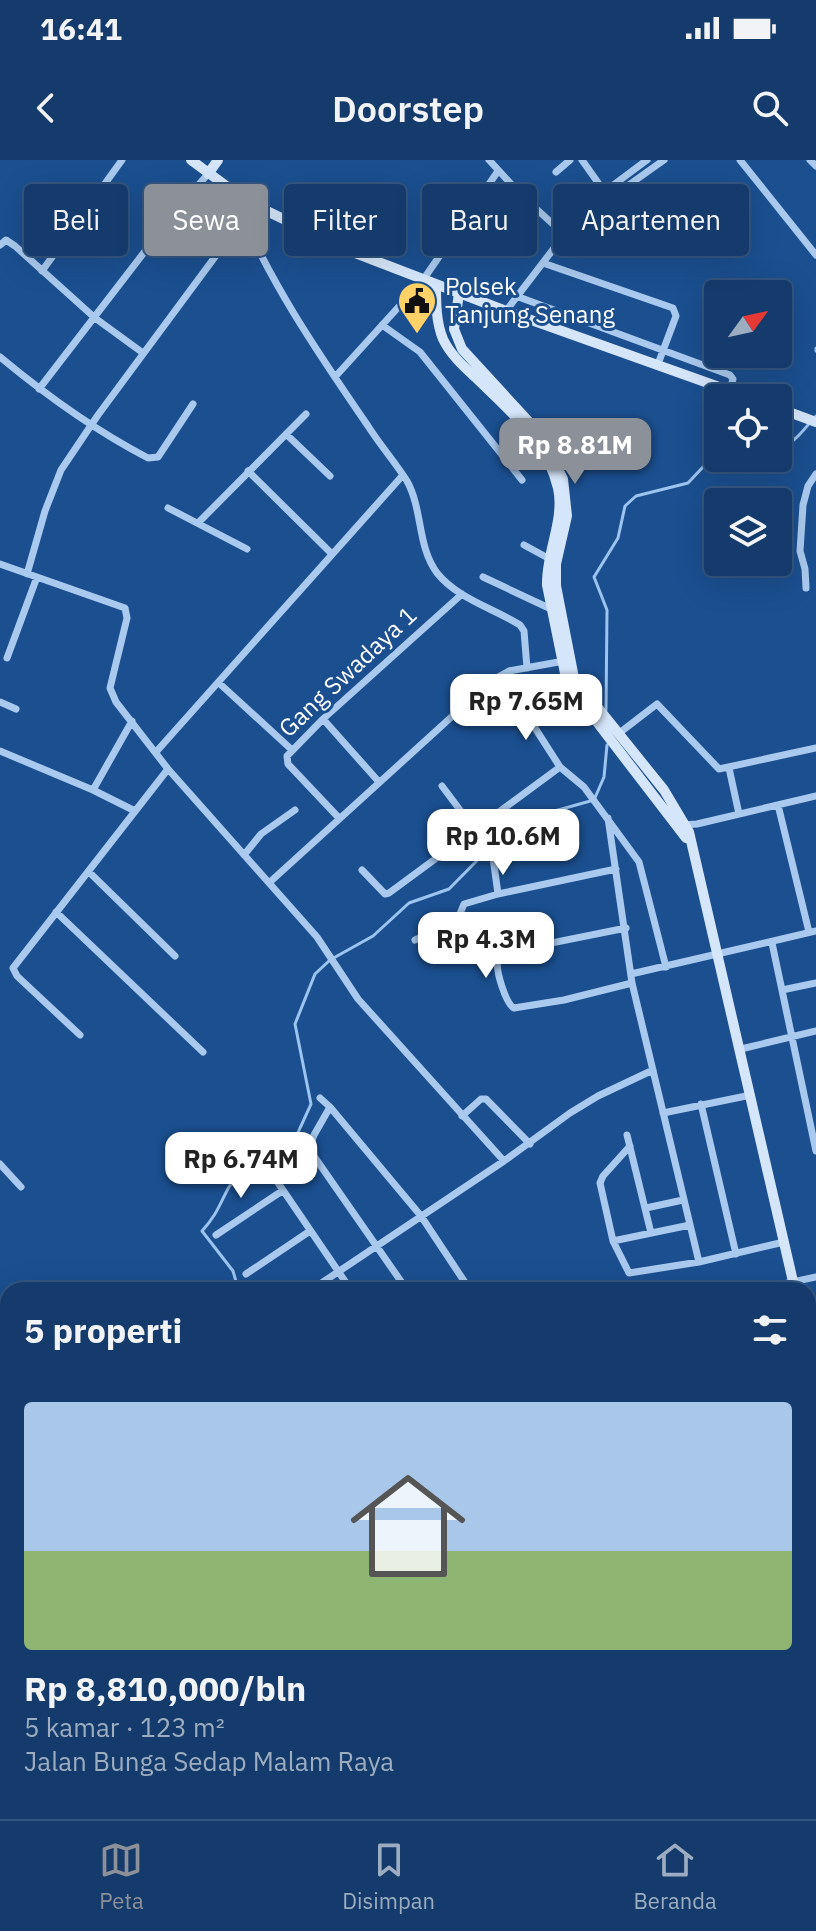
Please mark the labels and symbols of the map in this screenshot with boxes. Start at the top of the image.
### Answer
place label: Polsek Tanjung Senang [445,270,615,330]
public building icon: Polsek Tanjung Senang [396,280,438,335]
north arrow [704,280,792,368]
pin: Rp 8.81M [492,418,658,486]
street label: Gang Swadaya 1 [271,599,423,744]
pin: Rp 7.65M [443,674,609,742]
pin: Rp 10.6M [420,809,586,877]
pin: Rp 4.3M [412,912,560,980]
pin: Rp 6.74M [158,1132,324,1200]

